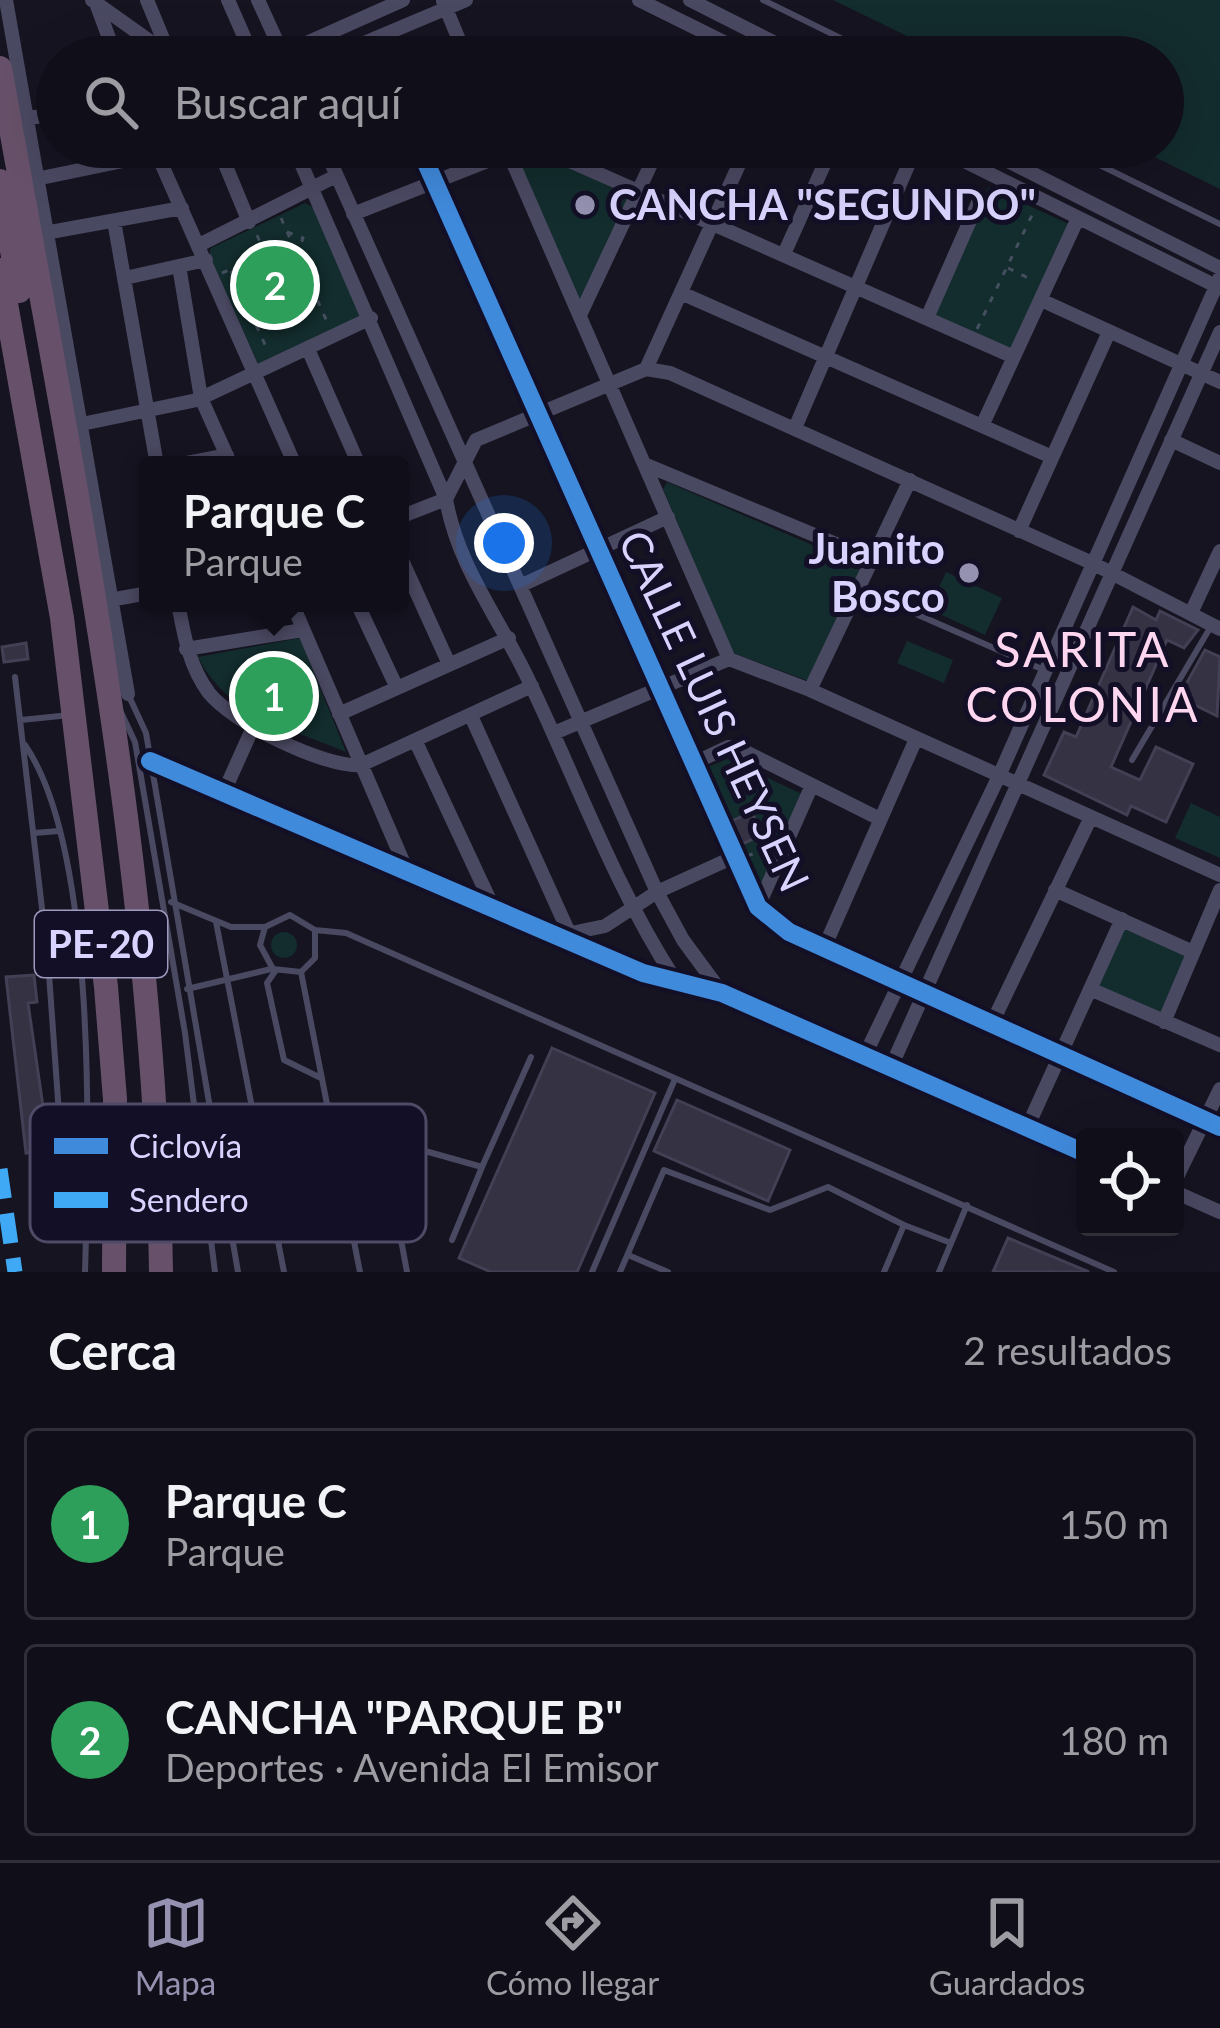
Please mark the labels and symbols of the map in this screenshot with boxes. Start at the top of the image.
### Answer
place label: CANCHA "SEGUNDO" [609,179,1036,229]
marker: CANCHA "SEGUNDO" [572,192,598,218]
pin: 2 [236,240,314,330]
your location [474,513,534,573]
street label: CALLE LUIS HEYSEN [609,522,820,899]
place label: Juanito Bosco [809,523,945,621]
marker: Juanito Bosco [956,560,982,586]
district label: SARITA COLONIA [966,620,1200,732]
pin: 1 [235,651,313,741]
road number: PE-20 [35,911,167,977]
legend [30,1104,426,1242]
text: Ciclovía [129,1125,242,1165]
text: Sendero [129,1179,249,1219]

